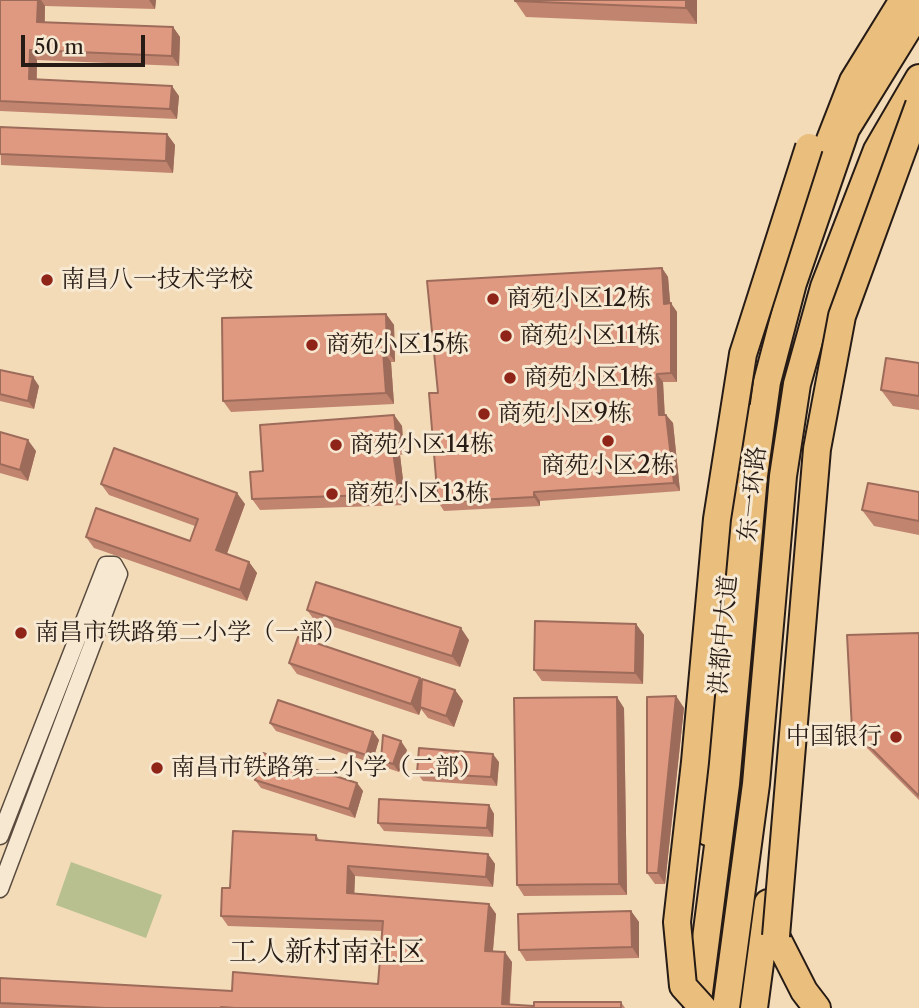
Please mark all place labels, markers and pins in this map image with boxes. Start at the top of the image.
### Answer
place label: 南昌八一技术学校 [61,266,253,294]
marker: 南昌八一技术学校 [39,272,55,288]
place label: 商苑小区12栋 [507,285,651,313]
marker: 商苑小区12栋 [485,291,501,307]
place label: 商苑小区11栋 [520,322,660,350]
marker: 商苑小区11栋 [498,328,514,344]
place label: 商苑小区15栋 [326,331,469,359]
marker: 商苑小区15栋 [304,337,320,353]
place label: 商苑小区1栋 [524,364,654,392]
marker: 商苑小区1栋 [502,370,518,386]
place label: 商苑小区9栋 [498,400,632,428]
marker: 商苑小区9栋 [476,406,492,422]
place label: 商苑小区14栋 [350,431,494,459]
marker: 商苑小区2栋 [600,433,616,449]
marker: 商苑小区14栋 [328,437,344,453]
place label: 商苑小区2栋 [541,452,675,480]
place label: 商苑小区13栋 [346,480,489,508]
marker: 商苑小区13栋 [324,486,340,502]
place label: 南昌市铁路第二小学（一部） [35,619,347,647]
marker: 南昌市铁路第二小学（一部） [13,625,29,641]
place label: 中国银行 [786,723,882,751]
marker: 中国银行 [888,729,904,745]
place label: 南昌市铁路第二小学（二部） [171,754,483,782]
marker: 南昌市铁路第二小学（二部） [149,760,165,776]

